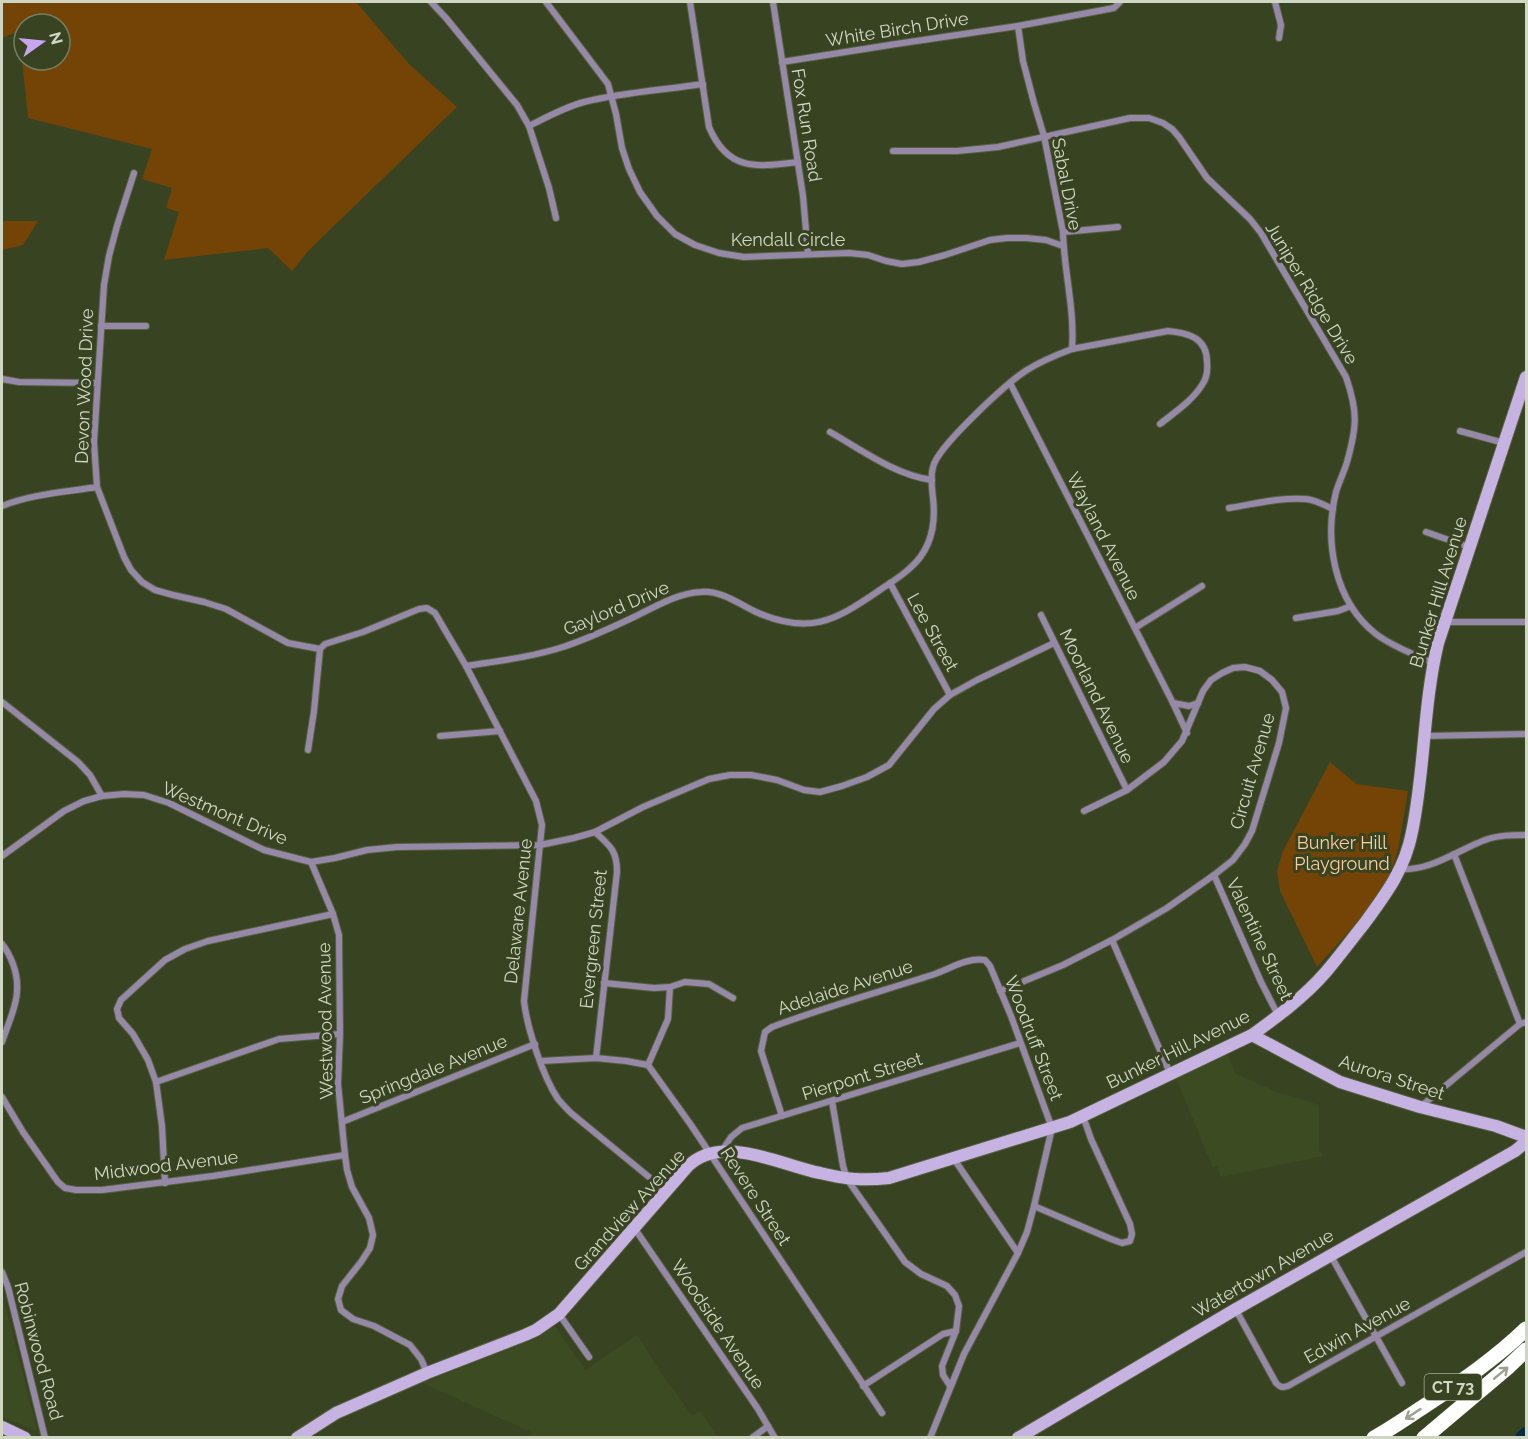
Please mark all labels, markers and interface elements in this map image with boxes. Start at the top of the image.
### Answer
street label: White Birch Drive [824,7,970,51]
north arrow [12,12,72,72]
text: N [45,30,67,47]
street label: Fox Run Road [788,67,826,183]
street label: Sabal Drive [1048,136,1086,232]
street label: Juniper Ridge Drive [1261,218,1363,368]
street label: Kendall Circle [731,229,846,250]
street label: Devon Wood Drive [71,308,97,464]
street label: Wayland Avenue [1063,469,1146,604]
street label: Bunker Hill Avenue [1405,513,1471,670]
street label: Gaylord Drive [560,576,672,640]
street label: Lee Street [903,589,963,675]
street label: Moorland Avenue [1055,625,1139,767]
street label: Circuit Avenue [1225,710,1279,832]
street label: Westmont Drive [159,777,291,849]
park label: Bunker Hill Playground [1294,832,1390,874]
street label: Delaware Avenue [500,837,536,985]
street label: Evergreen Street [575,868,611,1010]
street label: Valentine Street [1222,875,1298,1003]
street label: Westwood Avenue [313,942,337,1100]
street label: Adelaide Avenue [775,955,916,1019]
street label: Woodruff Street [1001,973,1067,1103]
street label: Bunker Hill Avenue [1103,1005,1254,1093]
street label: Springdale Avenue [356,1030,510,1108]
street label: Pierpont Street [799,1048,925,1104]
street label: Aurora Street [1336,1050,1448,1104]
street label: Revere Street [717,1143,795,1249]
street label: Grandview Avenue [569,1145,689,1275]
street label: Midwood Avenue [93,1146,240,1184]
street label: Watertown Avenue [1189,1224,1337,1322]
street label: Woodside Avenue [667,1255,769,1393]
street label: Robinwood Road [10,1280,68,1422]
street label: Edwin Avenue [1300,1292,1414,1368]
one-way arrow [1493,1366,1508,1380]
road number: CT 73 [1424,1374,1482,1400]
one-way arrow [1405,1408,1421,1420]

